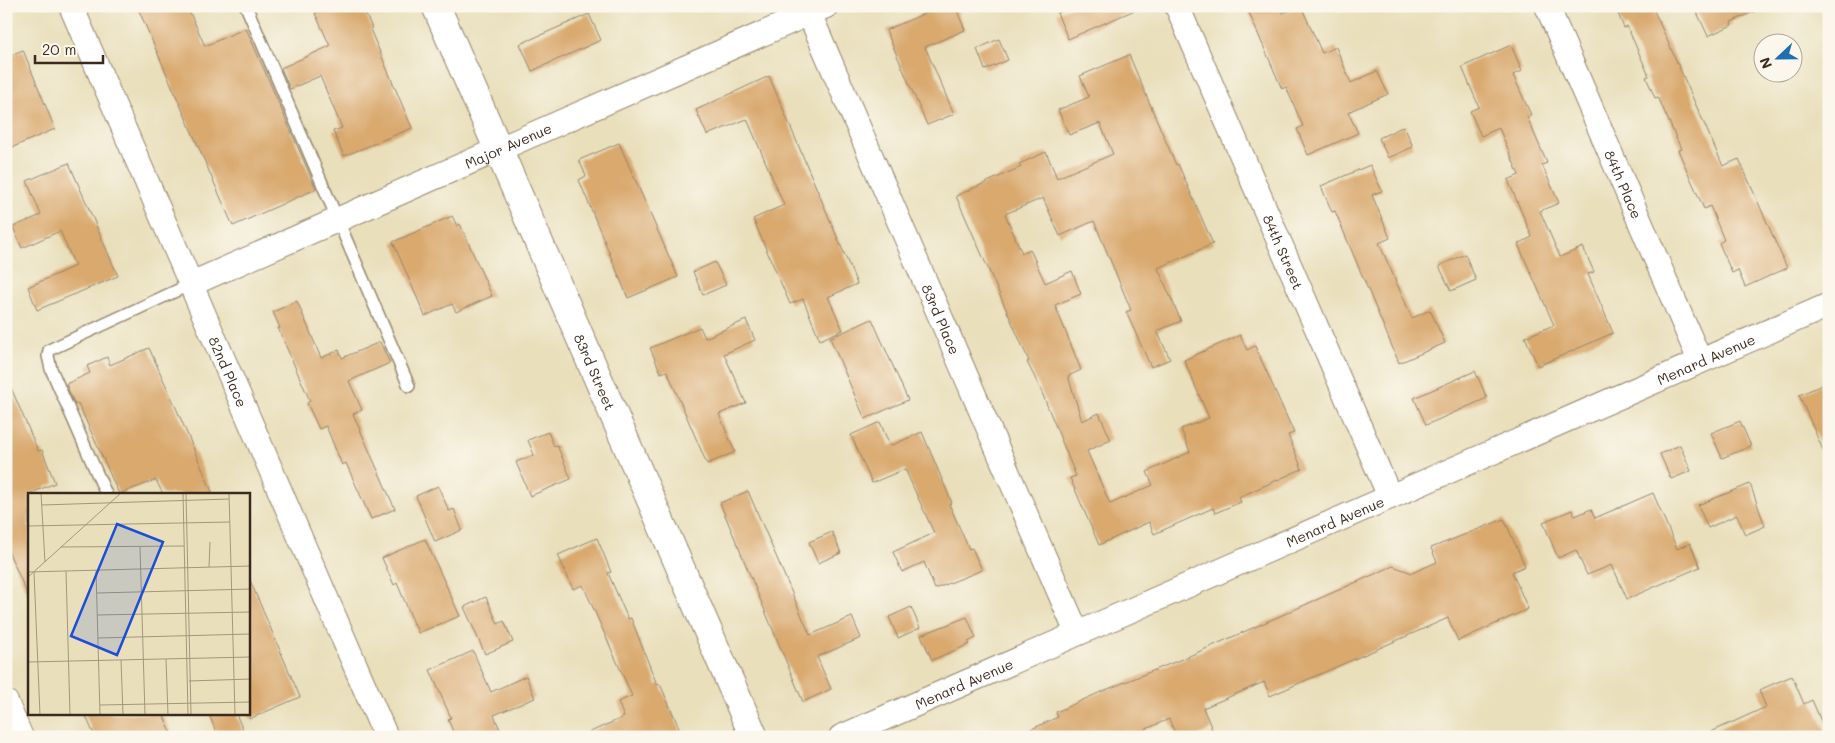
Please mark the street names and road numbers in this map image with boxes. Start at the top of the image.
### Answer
street label: Major Avenue [462,118,554,173]
street label: 84th Place [1601,147,1647,221]
street label: 84th Street [1259,211,1308,292]
street label: 83rd Place [918,281,965,357]
street label: Menard Avenue [1654,329,1758,389]
street label: 83rd Street [570,331,620,413]
street label: 82nd Place [205,333,252,410]
street label: Menard Avenue [1283,491,1387,551]
street label: Menard Avenue [912,654,1016,713]

